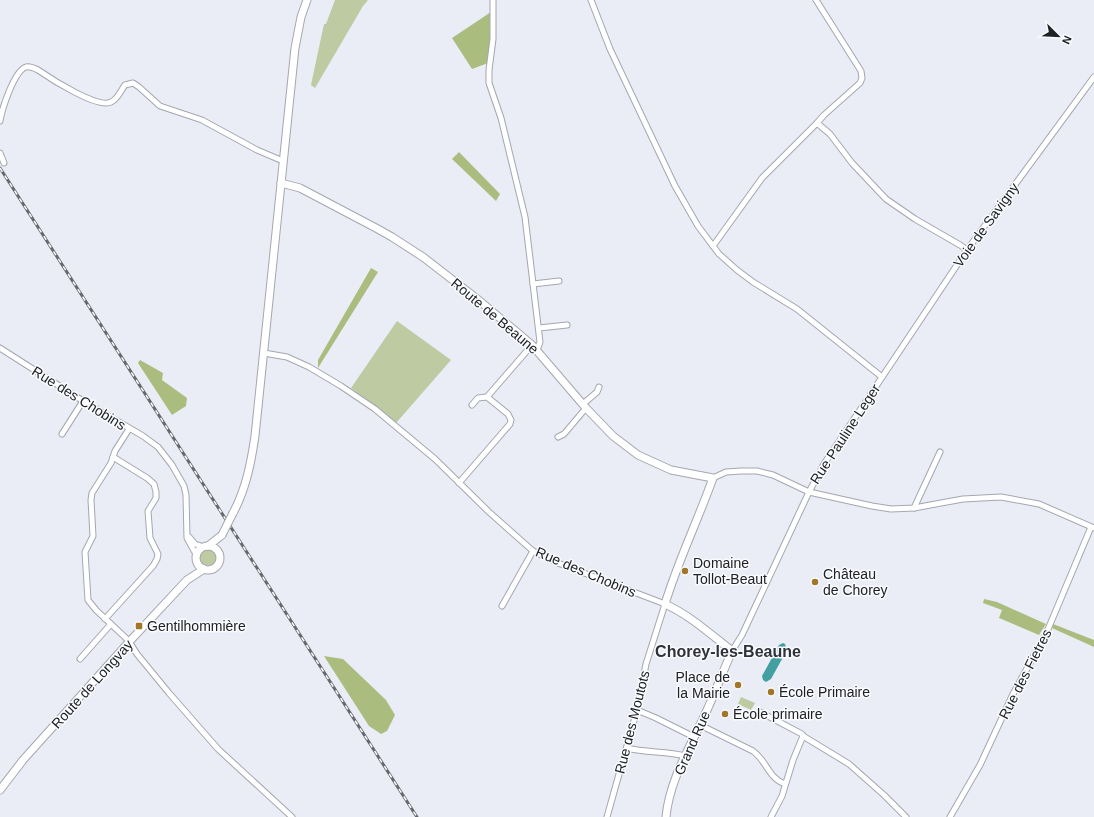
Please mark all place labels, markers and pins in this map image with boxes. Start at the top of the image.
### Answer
place label: Domaine Tollot-Beaut [693,555,767,587]
marker: Domaine Tollot-Beaut [680,566,690,576]
place label: Château de Chorey [823,566,888,598]
marker: Château de Chorey [810,577,820,587]
place label: Gentilhommière [147,618,246,634]
marker: Gentilhommière [134,621,144,631]
place label: Place de la Mairie [676,669,730,701]
marker: Place de la Mairie [733,680,743,690]
place label: École Primaire [779,684,870,700]
marker: École Primaire [766,687,776,697]
place label: École primaire [733,706,823,722]
marker: École primaire [720,709,730,719]

